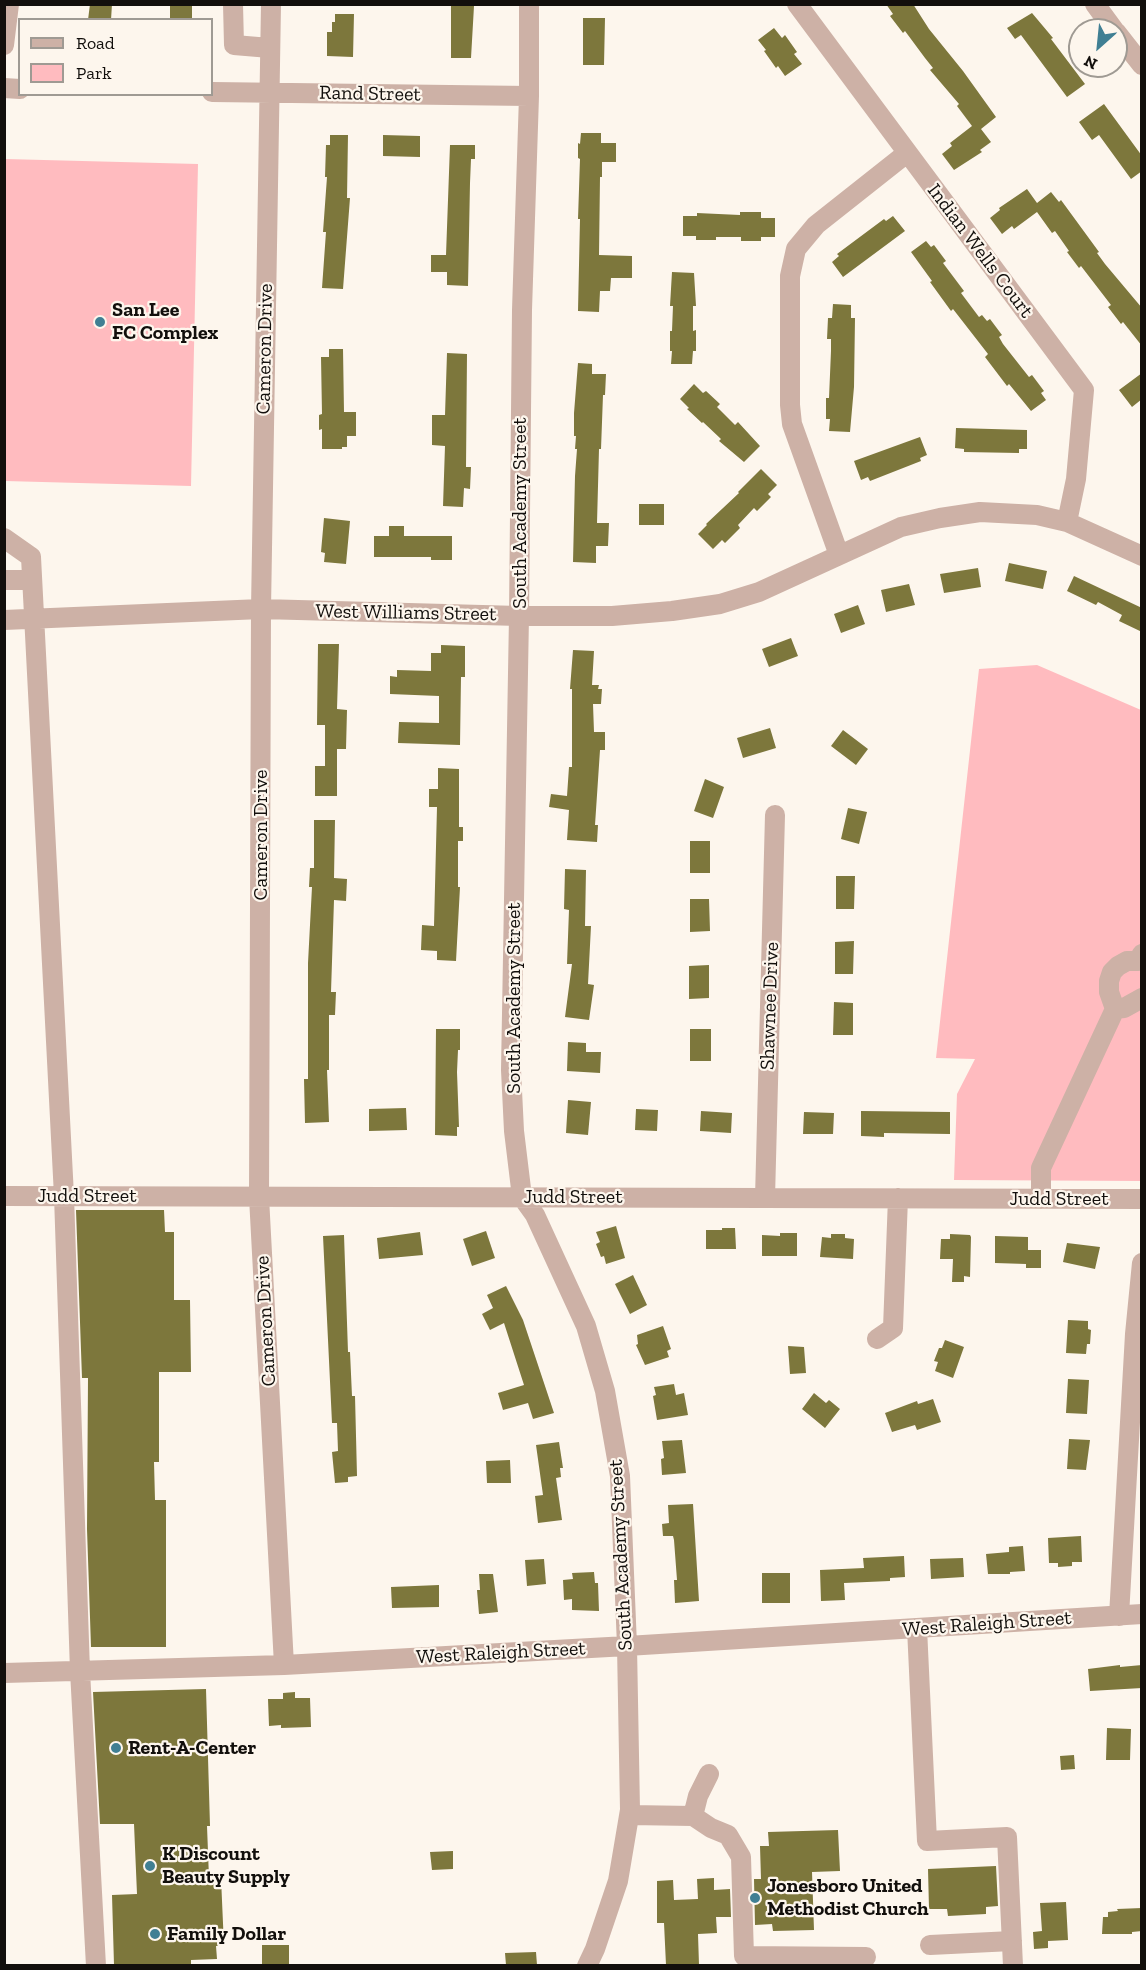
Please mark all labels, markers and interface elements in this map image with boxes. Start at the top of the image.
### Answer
legend [18,18,213,96]
north arrow [1068,18,1128,78]
text: Road [76,32,115,54]
text: N [1081,51,1100,74]
text: Park [76,62,112,84]
street label: Rand Street [319,81,421,107]
street label: Indian Wells Court [922,179,1038,323]
street label: Cameron Drive [252,283,278,415]
place label: San Lee FC Complex [112,298,218,345]
marker: San Lee FC Complex [93,315,107,329]
street label: South Academy Street [508,417,532,609]
street label: West Williams Street [315,599,497,627]
street label: Cameron Drive [249,770,273,900]
street label: South Academy Street [502,902,526,1094]
street label: Shawnee Drive [756,941,784,1071]
street label: Judd Street [37,1184,137,1208]
street label: Judd Street [523,1185,623,1209]
street label: Judd Street [1009,1187,1109,1211]
street label: Cameron Drive [251,1255,281,1387]
street label: South Academy Street [604,1459,638,1651]
street label: West Raleigh Street [902,1606,1072,1642]
street label: West Raleigh Street [416,1637,586,1669]
place label: Rent-A-Center [128,1736,256,1760]
marker: Rent-A-Center [109,1741,123,1755]
place label: K Discount Beauty Supply [162,1842,290,1889]
marker: K Discount Beauty Supply [143,1859,157,1873]
place label: Jonesboro United Methodist Church [767,1874,929,1921]
marker: Jonesboro United Methodist Church [748,1891,762,1905]
place label: Family Dollar [167,1922,286,1946]
marker: Family Dollar [148,1927,162,1941]

